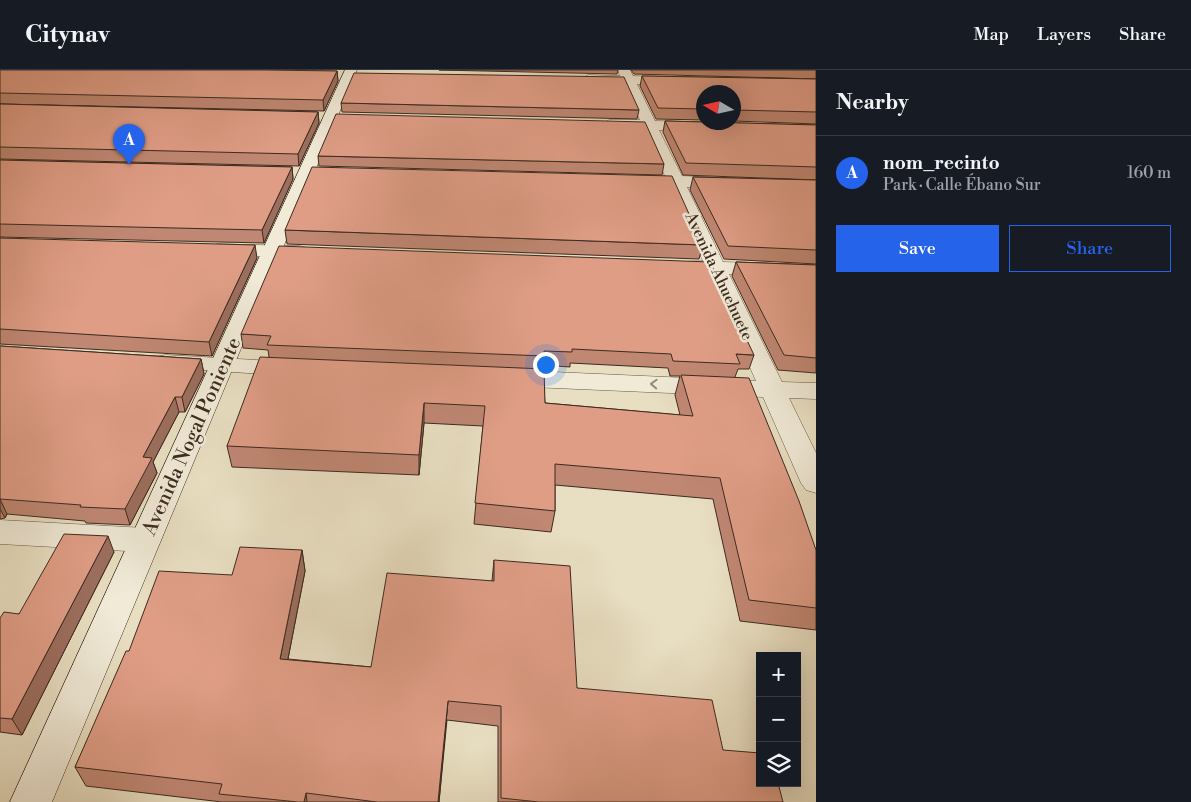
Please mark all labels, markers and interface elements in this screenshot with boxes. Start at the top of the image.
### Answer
text: Citynav [25,20,110,50]
text: Map [974,23,1009,46]
text: Layers [1037,23,1091,46]
text: Share [1119,23,1166,46]
north arrow [696,85,741,130]
text: Nearby [836,90,909,116]
pin: A [113,124,145,165]
text: nom_recinto [883,151,1000,175]
text: A [846,163,858,183]
text: 160 m [1127,163,1171,183]
text: Park · Calle Ébano Sur [883,175,1041,195]
street label: Avenida Ahuehuete [680,208,758,344]
button: Save [836,225,999,272]
button: Share [1009,225,1171,272]
street label: Avenida Nogal Poniente [137,334,247,540]
your location [533,352,559,378]
one-way arrow [650,379,658,390]
map controls [756,652,801,787]
button: + [756,652,801,697]
button: − [756,697,801,742]
button: layers [756,742,801,787]

